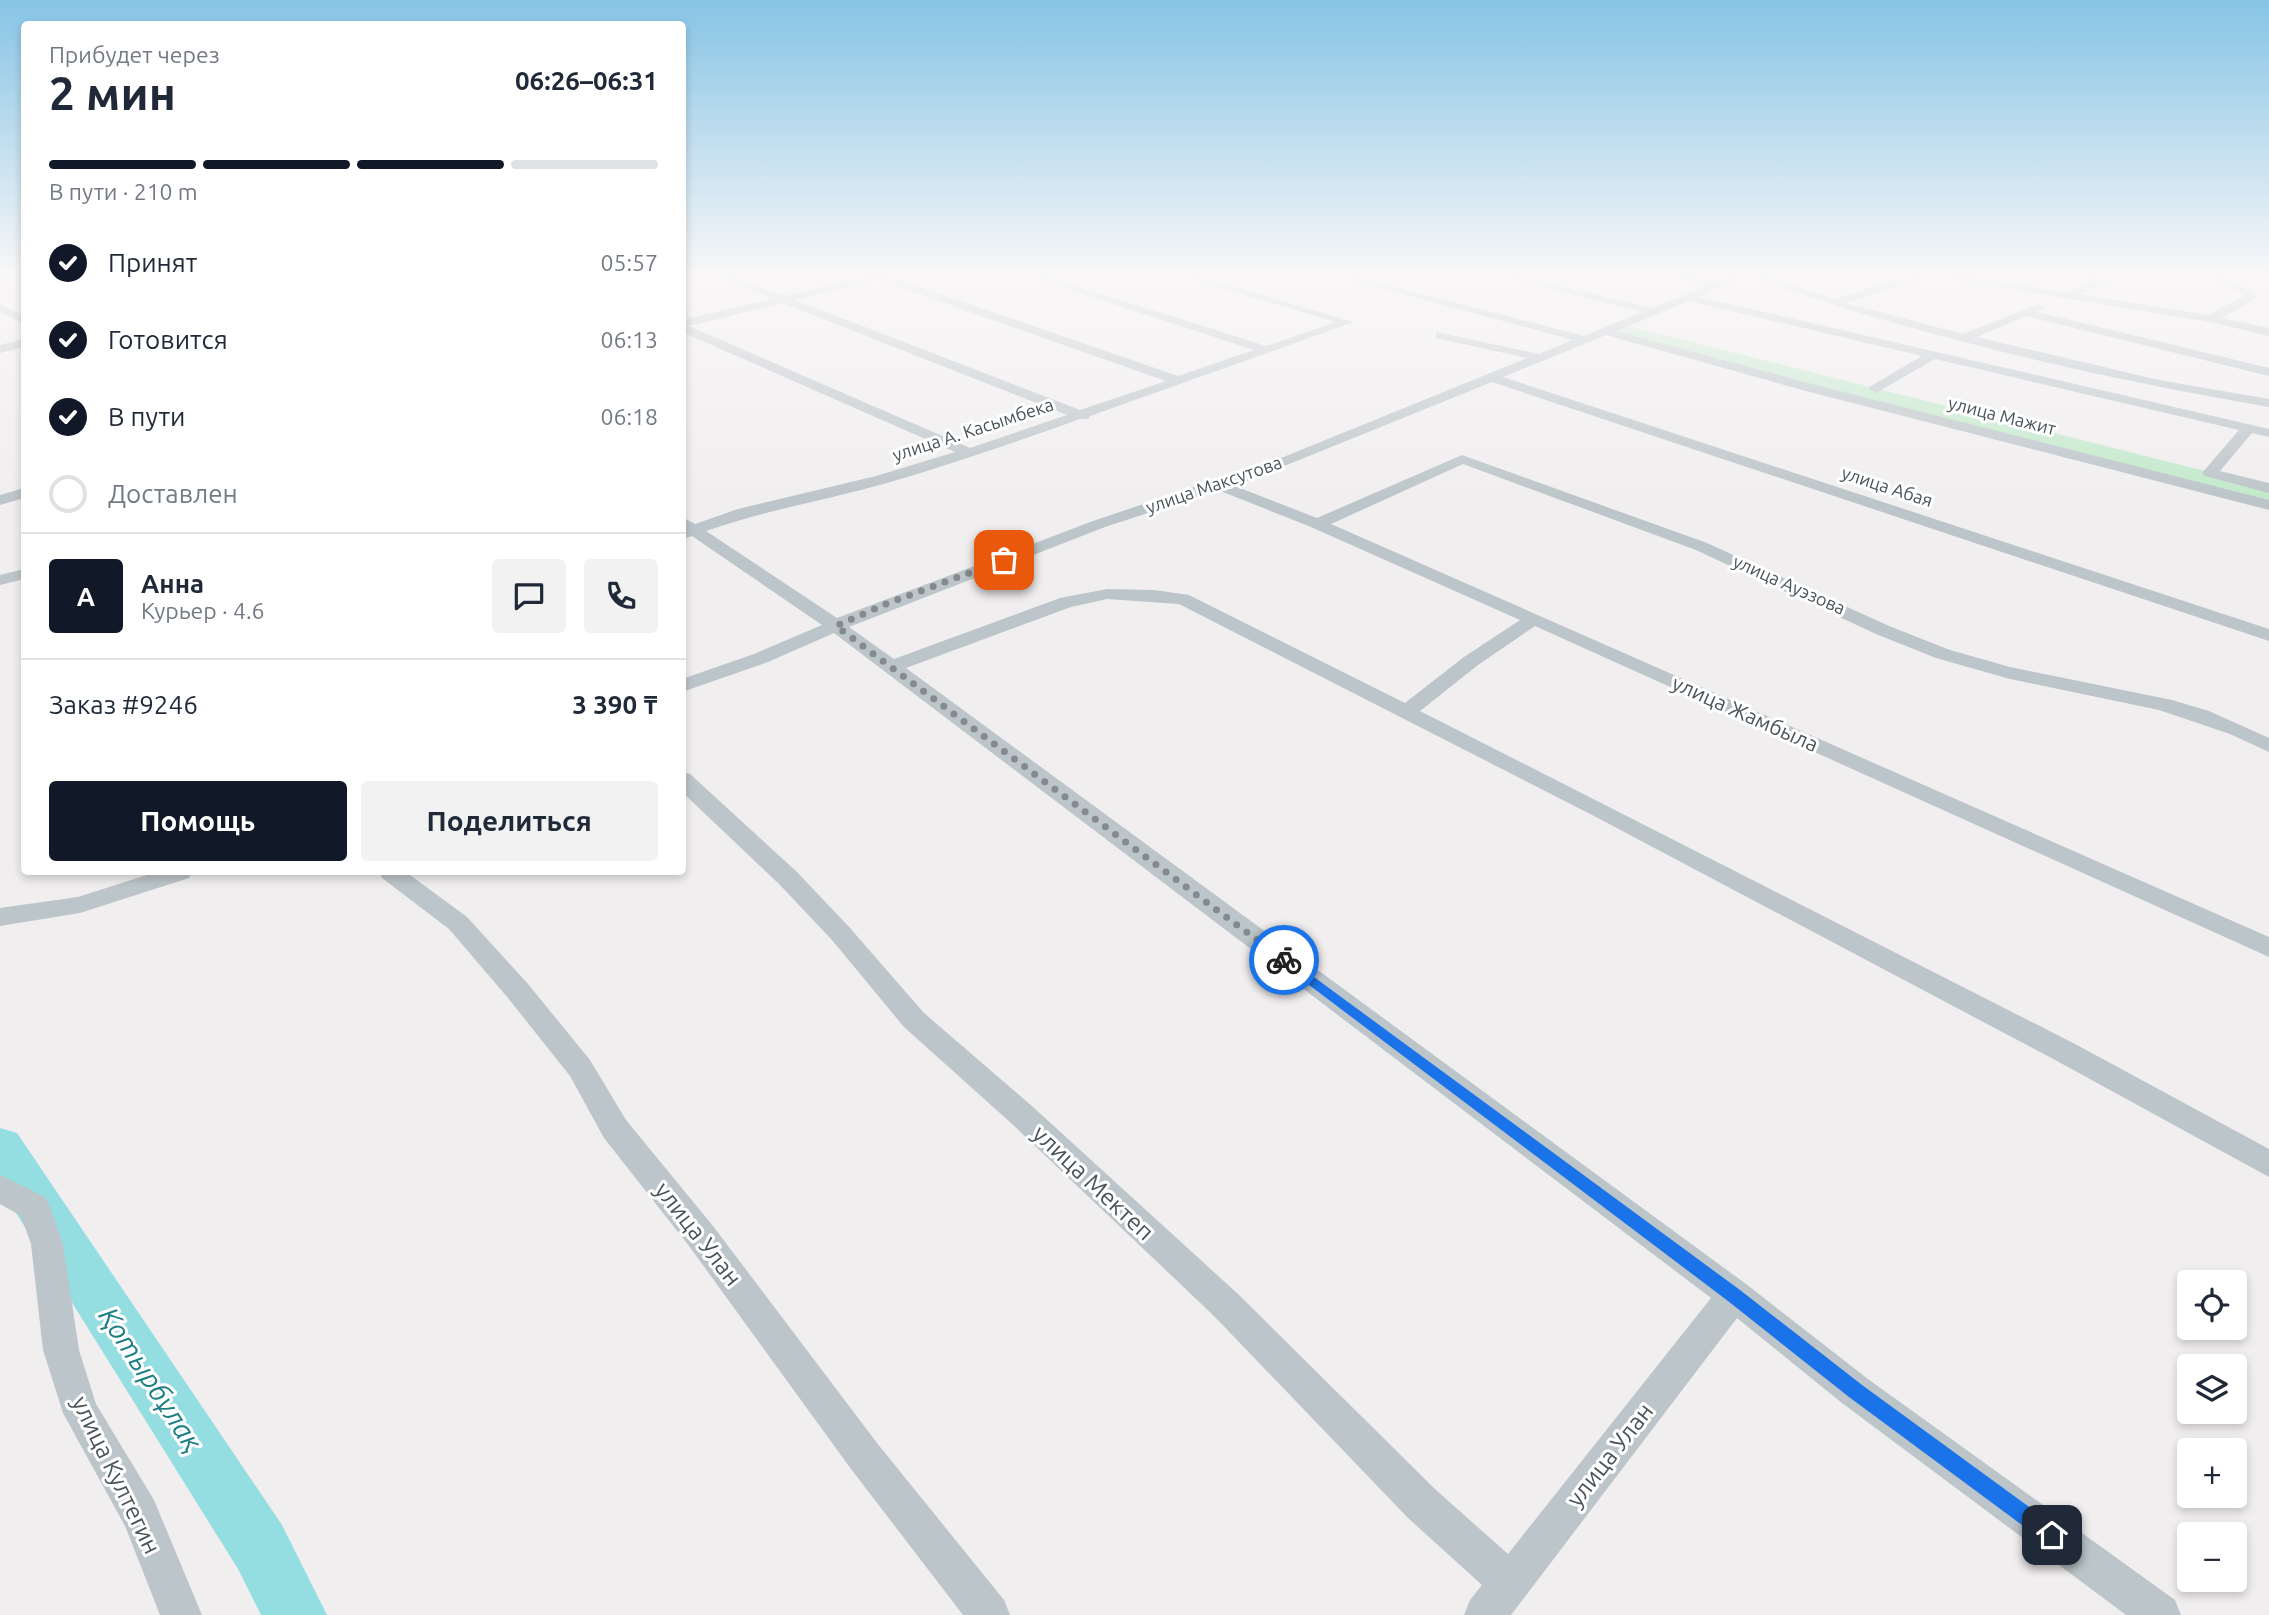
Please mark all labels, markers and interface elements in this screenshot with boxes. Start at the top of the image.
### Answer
text: Прибудет через [49,42,220,67]
text: 06:26–06:31 [515,66,658,95]
text: 2 мин [49,67,176,119]
text: В пути · 210 m [49,179,198,204]
icon: check [49,244,87,282]
text: Принят [108,248,197,277]
text: 05:57 [600,250,658,275]
icon: check [49,321,87,359]
text: Готовится [108,325,228,354]
text: 06:13 [600,327,658,352]
street label: улица Мажит [1946,392,2058,438]
street label: улица А. Касымбека [890,394,1056,465]
icon: check [49,398,87,436]
text: В пути [108,402,185,431]
text: 06:18 [600,404,658,429]
street label: улица Максутова [1143,451,1284,517]
street label: улица Абая [1839,462,1935,510]
text: Доставлен [108,479,238,508]
pin [974,530,1034,590]
icon: bag [985,541,1023,579]
street label: улица Ауэзова [1730,550,1849,618]
button: chat [492,559,566,633]
button: phone [584,559,658,633]
text: Анна [141,569,204,598]
text: А [77,582,95,611]
text: Курьер · 4.6 [141,598,265,623]
street label: улица Жамбыла [1669,670,1822,756]
text: Заказ #9246 [49,690,198,719]
text: 3 390 ₸ [572,690,658,719]
button: Помощь [49,781,347,861]
button: Поделиться [361,781,658,861]
courier [1249,925,1319,995]
icon: bike [1265,941,1303,979]
street label: улица Мектеп [1027,1120,1159,1245]
street label: улица Улан [650,1177,747,1291]
map controls [2177,1270,2247,1592]
button: locate [2177,1270,2247,1340]
water label: Қотырбұлақ [93,1301,210,1457]
button: layers [2177,1354,2247,1424]
street label: улица Култегин [67,1392,166,1558]
street label: улица Улан [1561,1398,1658,1512]
button: + [2177,1438,2247,1508]
pin [2022,1505,2082,1565]
icon: home [2033,1516,2071,1554]
button: − [2177,1522,2247,1592]

